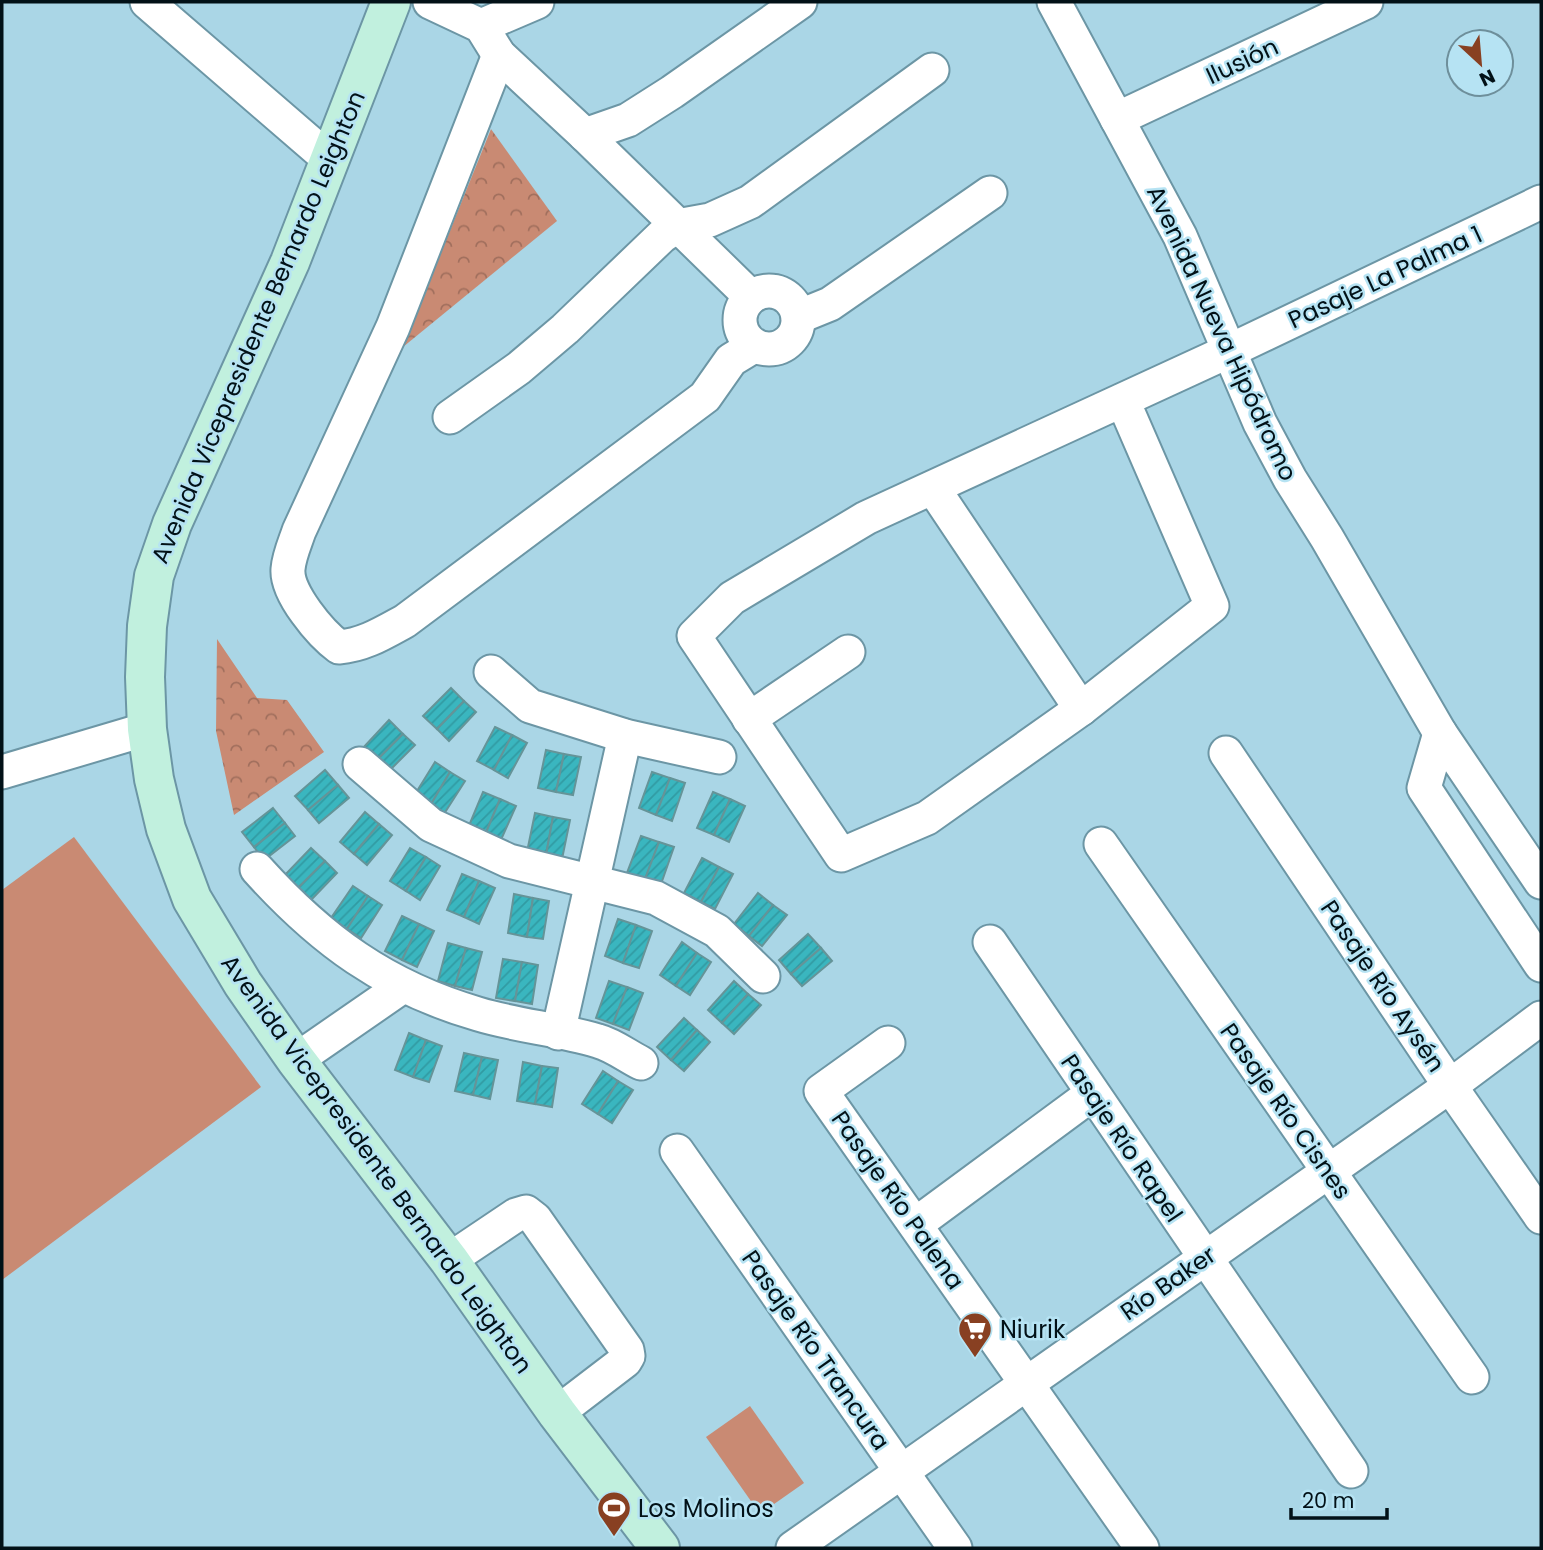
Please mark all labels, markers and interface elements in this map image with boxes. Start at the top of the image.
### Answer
north arrow [1445,28,1515,98]
street label: Ilusión [1200,30,1284,92]
text: N [1475,63,1500,93]
street label: Avenida Vicepresidente Bernardo Leighton [143,86,373,568]
street label: Avenida Nueva Hipódromo [1139,180,1305,486]
street label: Pasaje La Palma 1 [1283,218,1487,336]
street label: Pasaje Río Aysén [1313,894,1453,1078]
street label: Avenida Vicepresidente Bernardo Leighton [214,948,540,1380]
street label: Pasaje Río Cisnes [1213,1016,1359,1206]
street label: Pasaje Río Rapel [1053,1047,1191,1229]
street label: Pasaje Río Palena [824,1104,972,1296]
street label: Río Baker [1114,1238,1222,1328]
street label: Pasaje Río Trancura [735,1243,897,1457]
supermarket icon: Niurik [956,1310,994,1359]
place label: Niurik [1000,1313,1066,1346]
scale bar [1291,1476,1387,1520]
text: 20 m [1302,1486,1355,1515]
sports icon: Los Molinos [595,1489,633,1538]
place label: Los Molinos [638,1492,774,1525]

